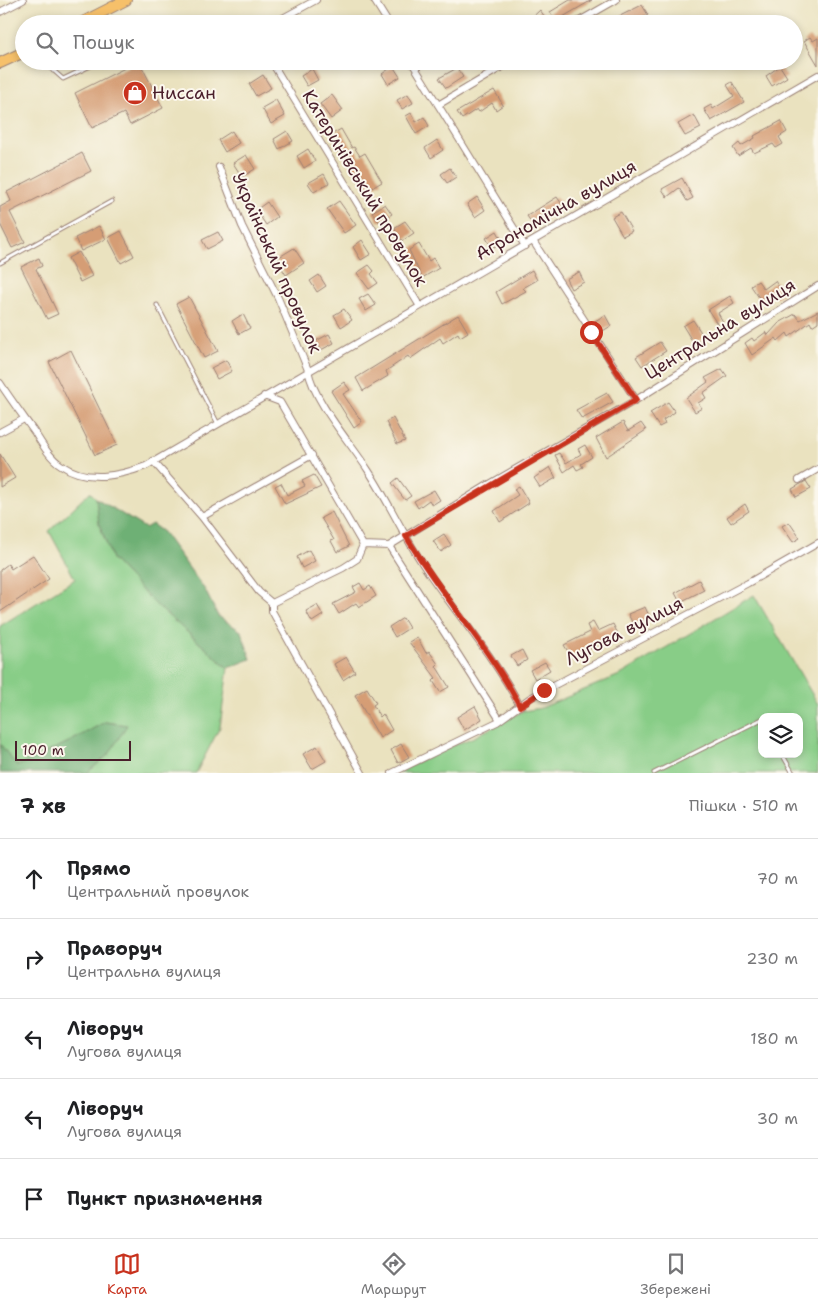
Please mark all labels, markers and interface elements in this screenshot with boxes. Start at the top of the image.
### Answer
search box [15,15,803,70]
icon: search [33,29,61,57]
text: Пошук [73,30,135,55]
shop icon: Ниссан [122,80,148,106]
place label: Ниссан [152,81,216,105]
street label: Катеринівський провулок [297,85,434,291]
street label: Агрономічна вулиця [471,154,641,266]
street label: Український провулок [226,169,328,358]
street label: Центральна вулиця [640,273,800,385]
route start [580,321,603,344]
street label: Лугова вулиця [561,591,687,671]
route end [533,679,556,702]
map controls [758,713,803,758]
button: layers [758,713,803,758]
scale bar [15,738,131,761]
text: 100 m [22,741,64,759]
text: 7 хв [20,792,66,820]
text: Пішки · 510 m [689,795,798,816]
text: Прямо [67,856,131,881]
icon: ahead [20,865,48,893]
text: 70 m [757,868,798,889]
text: Центральний провулок [67,881,249,902]
text: Праворуч [67,936,162,961]
icon: right [20,945,48,973]
text: 230 m [746,948,798,969]
text: Центральна вулиця [67,961,221,982]
text: Ліворуч [67,1016,143,1041]
icon: left [20,1025,48,1053]
text: 180 m [750,1028,798,1049]
text: Лугова вулиця [67,1041,182,1062]
text: Ліворуч [67,1096,143,1121]
icon: left [20,1105,48,1133]
text: 30 m [757,1108,798,1129]
text: Лугова вулиця [67,1121,182,1142]
icon: arrive [20,1185,48,1213]
text: Пункт призначення [67,1186,263,1211]
tab: Карта [107,1250,147,1298]
tab: Маршрут [361,1250,426,1298]
tab: Збережені [640,1250,711,1298]

